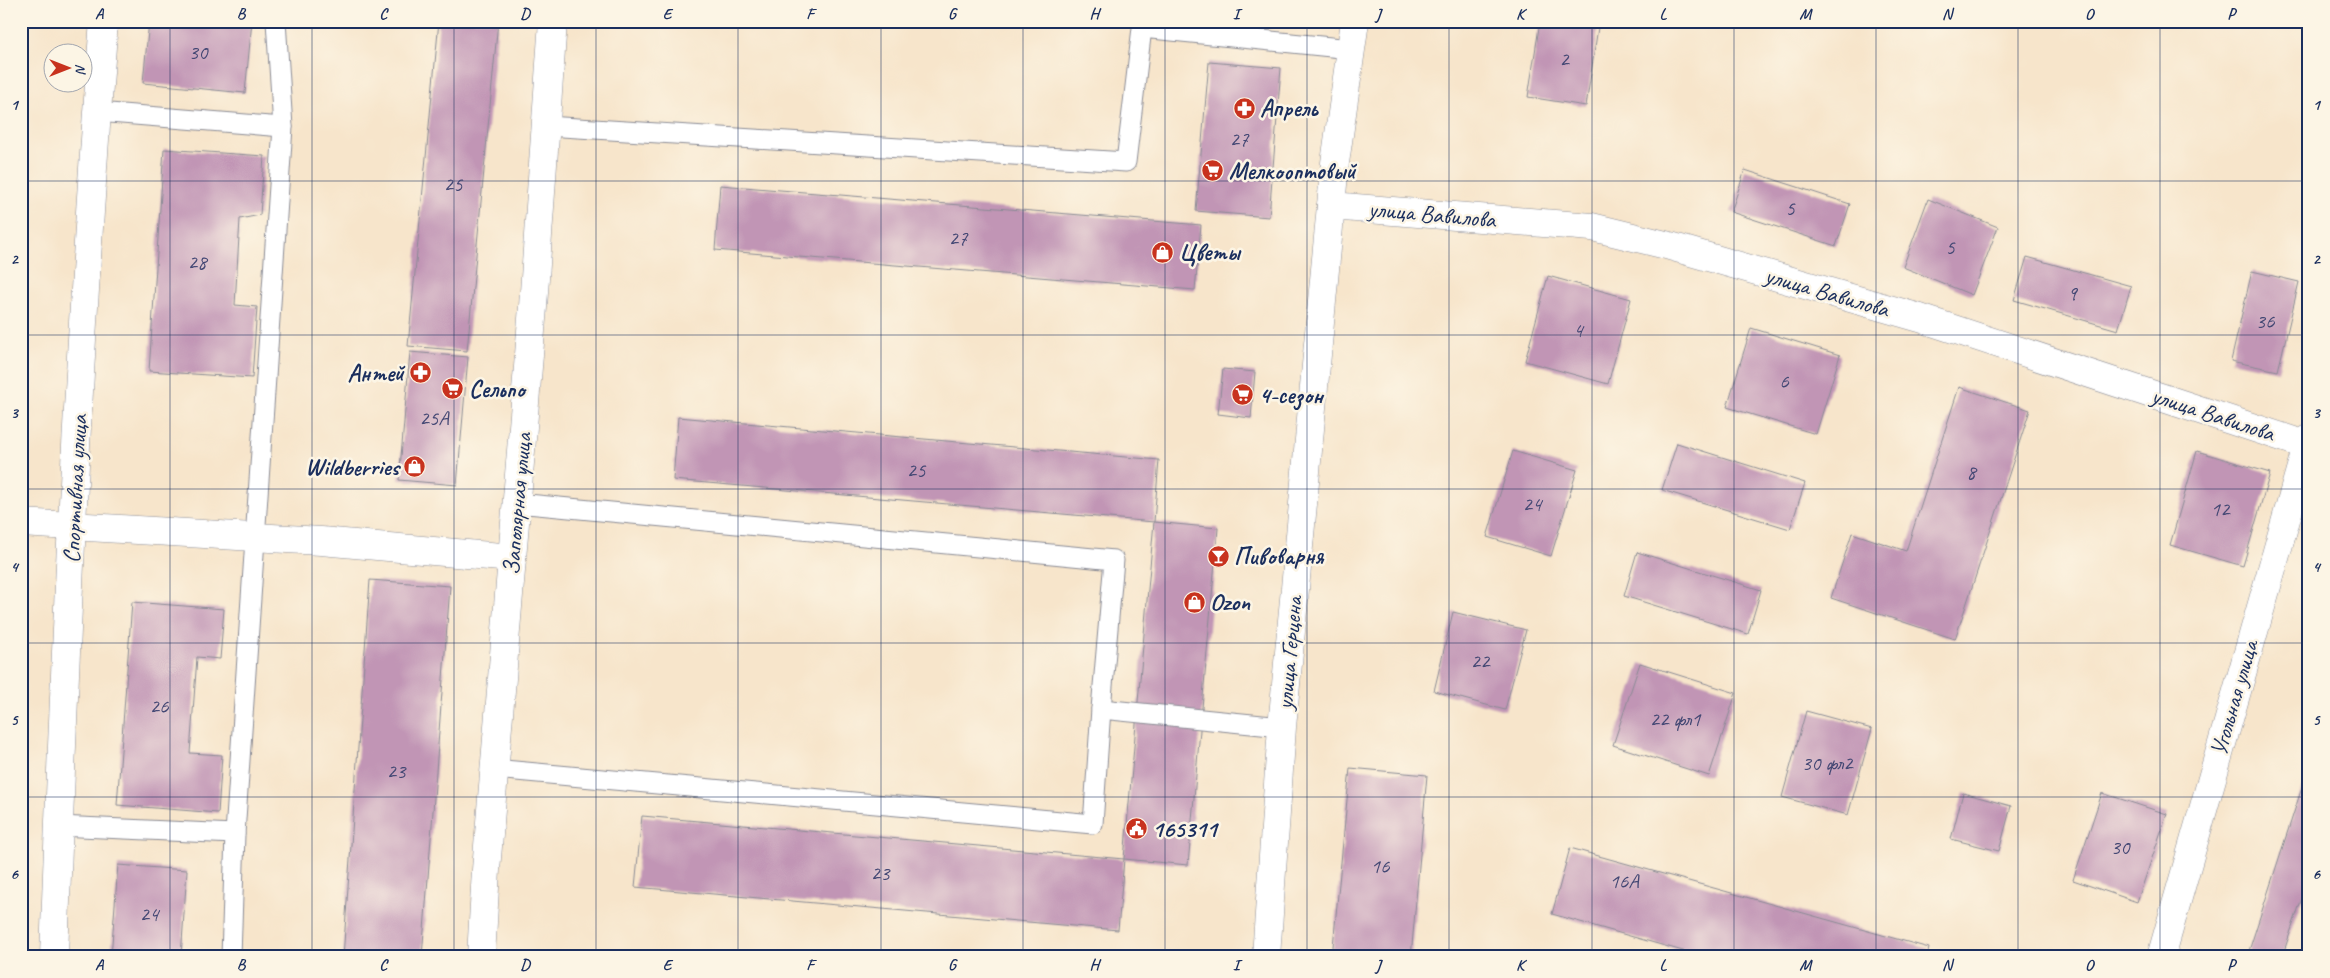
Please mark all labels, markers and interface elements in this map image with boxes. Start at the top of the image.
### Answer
text: A [95,4,105,24]
text: B [237,4,247,24]
text: C [379,4,389,24]
text: D [520,4,531,24]
text: E [663,4,674,24]
text: F [806,4,817,24]
text: G [948,4,958,24]
text: H [1089,4,1101,24]
text: I [1233,4,1243,24]
text: J [1374,4,1383,24]
text: K [1516,4,1528,24]
text: L [1660,4,1668,24]
text: M [1799,4,1813,24]
text: N [1942,4,1955,24]
text: O [2085,4,2095,24]
text: P [2227,4,2237,24]
house number: 30 [189,39,209,65]
north arrow [42,42,92,92]
house number: 2 [1559,46,1570,72]
text: N [72,64,89,75]
place label: Апрель [1260,93,1319,123]
text: 1 [10,95,19,115]
text: 1 [2312,95,2321,115]
pharmacy icon: Апрель [1232,96,1256,120]
house number: 27 [1230,126,1250,152]
place label: Мелкооптовый [1229,156,1358,186]
supermarket icon: Мелкооптовый [1201,159,1225,183]
house number: 25 [444,171,464,197]
street label: улица Вавилова [1365,193,1498,235]
house number: 5 [1785,195,1796,221]
house number: 27 [949,225,969,251]
house number: 5 [1945,234,1956,260]
place label: Цветы [1179,237,1242,267]
shop icon: Цветы [1151,240,1175,264]
text: 2 [10,249,19,269]
house number: 28 [188,249,209,275]
text: 2 [2312,249,2321,269]
street label: улица Вавилова [1760,259,1894,324]
house number: 9 [2067,280,2078,306]
house number: 36 [2256,308,2275,334]
house number: 4 [1573,317,1585,343]
place label: Антей [348,358,406,388]
pharmacy icon: Антей [408,361,432,385]
house number: 6 [1779,368,1789,394]
place label: Сельпо [469,374,527,404]
supermarket icon: Сельпо [441,377,465,401]
street label: улица Вавилова [2146,379,2280,448]
place label: 4-сезон [1259,380,1325,411]
supermarket icon: 4-сезон [1231,383,1255,407]
text: 3 [10,403,19,423]
text: 3 [2312,403,2321,423]
house number: 25А [419,405,450,431]
street label: Спортивная улица [56,413,94,564]
street label: Заполярная улица [496,430,538,576]
place label: Wildberries [305,452,402,482]
shop icon: Wildberries [403,455,427,479]
house number: 25 [907,457,927,483]
house number: 8 [1966,459,1978,485]
house number: 24 [1523,491,1544,517]
house number: 12 [2211,496,2231,522]
place label: Пивоварня [1234,541,1325,571]
bar icon: Пивоварня [1206,544,1230,568]
text: 4 [10,557,19,577]
text: 4 [2312,557,2321,577]
place label: Ozon [1210,587,1251,617]
shop icon: Ozon [1182,590,1206,614]
street label: улица Герцена [1269,593,1309,713]
street label: Угольная улица [2203,635,2265,759]
house number: 22 [1471,648,1491,674]
house number: 26 [150,693,169,719]
house number: 22 фл1 [1649,706,1702,732]
text: 5 [11,710,20,730]
text: 5 [2313,710,2322,730]
house number: 30 фл2 [1801,750,1854,776]
house number: 23 [387,758,407,784]
place label: 165311 [1152,814,1220,844]
public building icon: 165311 [1124,817,1148,841]
house number: 30 [2111,834,2131,860]
house number: 16 [1371,853,1390,879]
house number: 23 [871,860,891,886]
text: 6 [10,864,19,884]
text: 6 [2312,864,2321,884]
house number: 16А [1609,868,1640,894]
house number: 24 [140,901,161,927]
text: A [95,955,105,975]
text: B [237,955,247,975]
text: C [379,955,389,975]
text: D [520,955,531,975]
text: E [663,955,674,975]
text: F [806,955,817,975]
text: G [948,955,958,975]
text: H [1089,955,1101,975]
text: I [1233,955,1243,975]
text: J [1374,955,1383,975]
text: K [1516,955,1528,975]
text: L [1660,955,1668,975]
text: M [1799,955,1813,975]
text: N [1942,955,1955,975]
text: O [2085,955,2095,975]
text: P [2227,955,2237,975]

